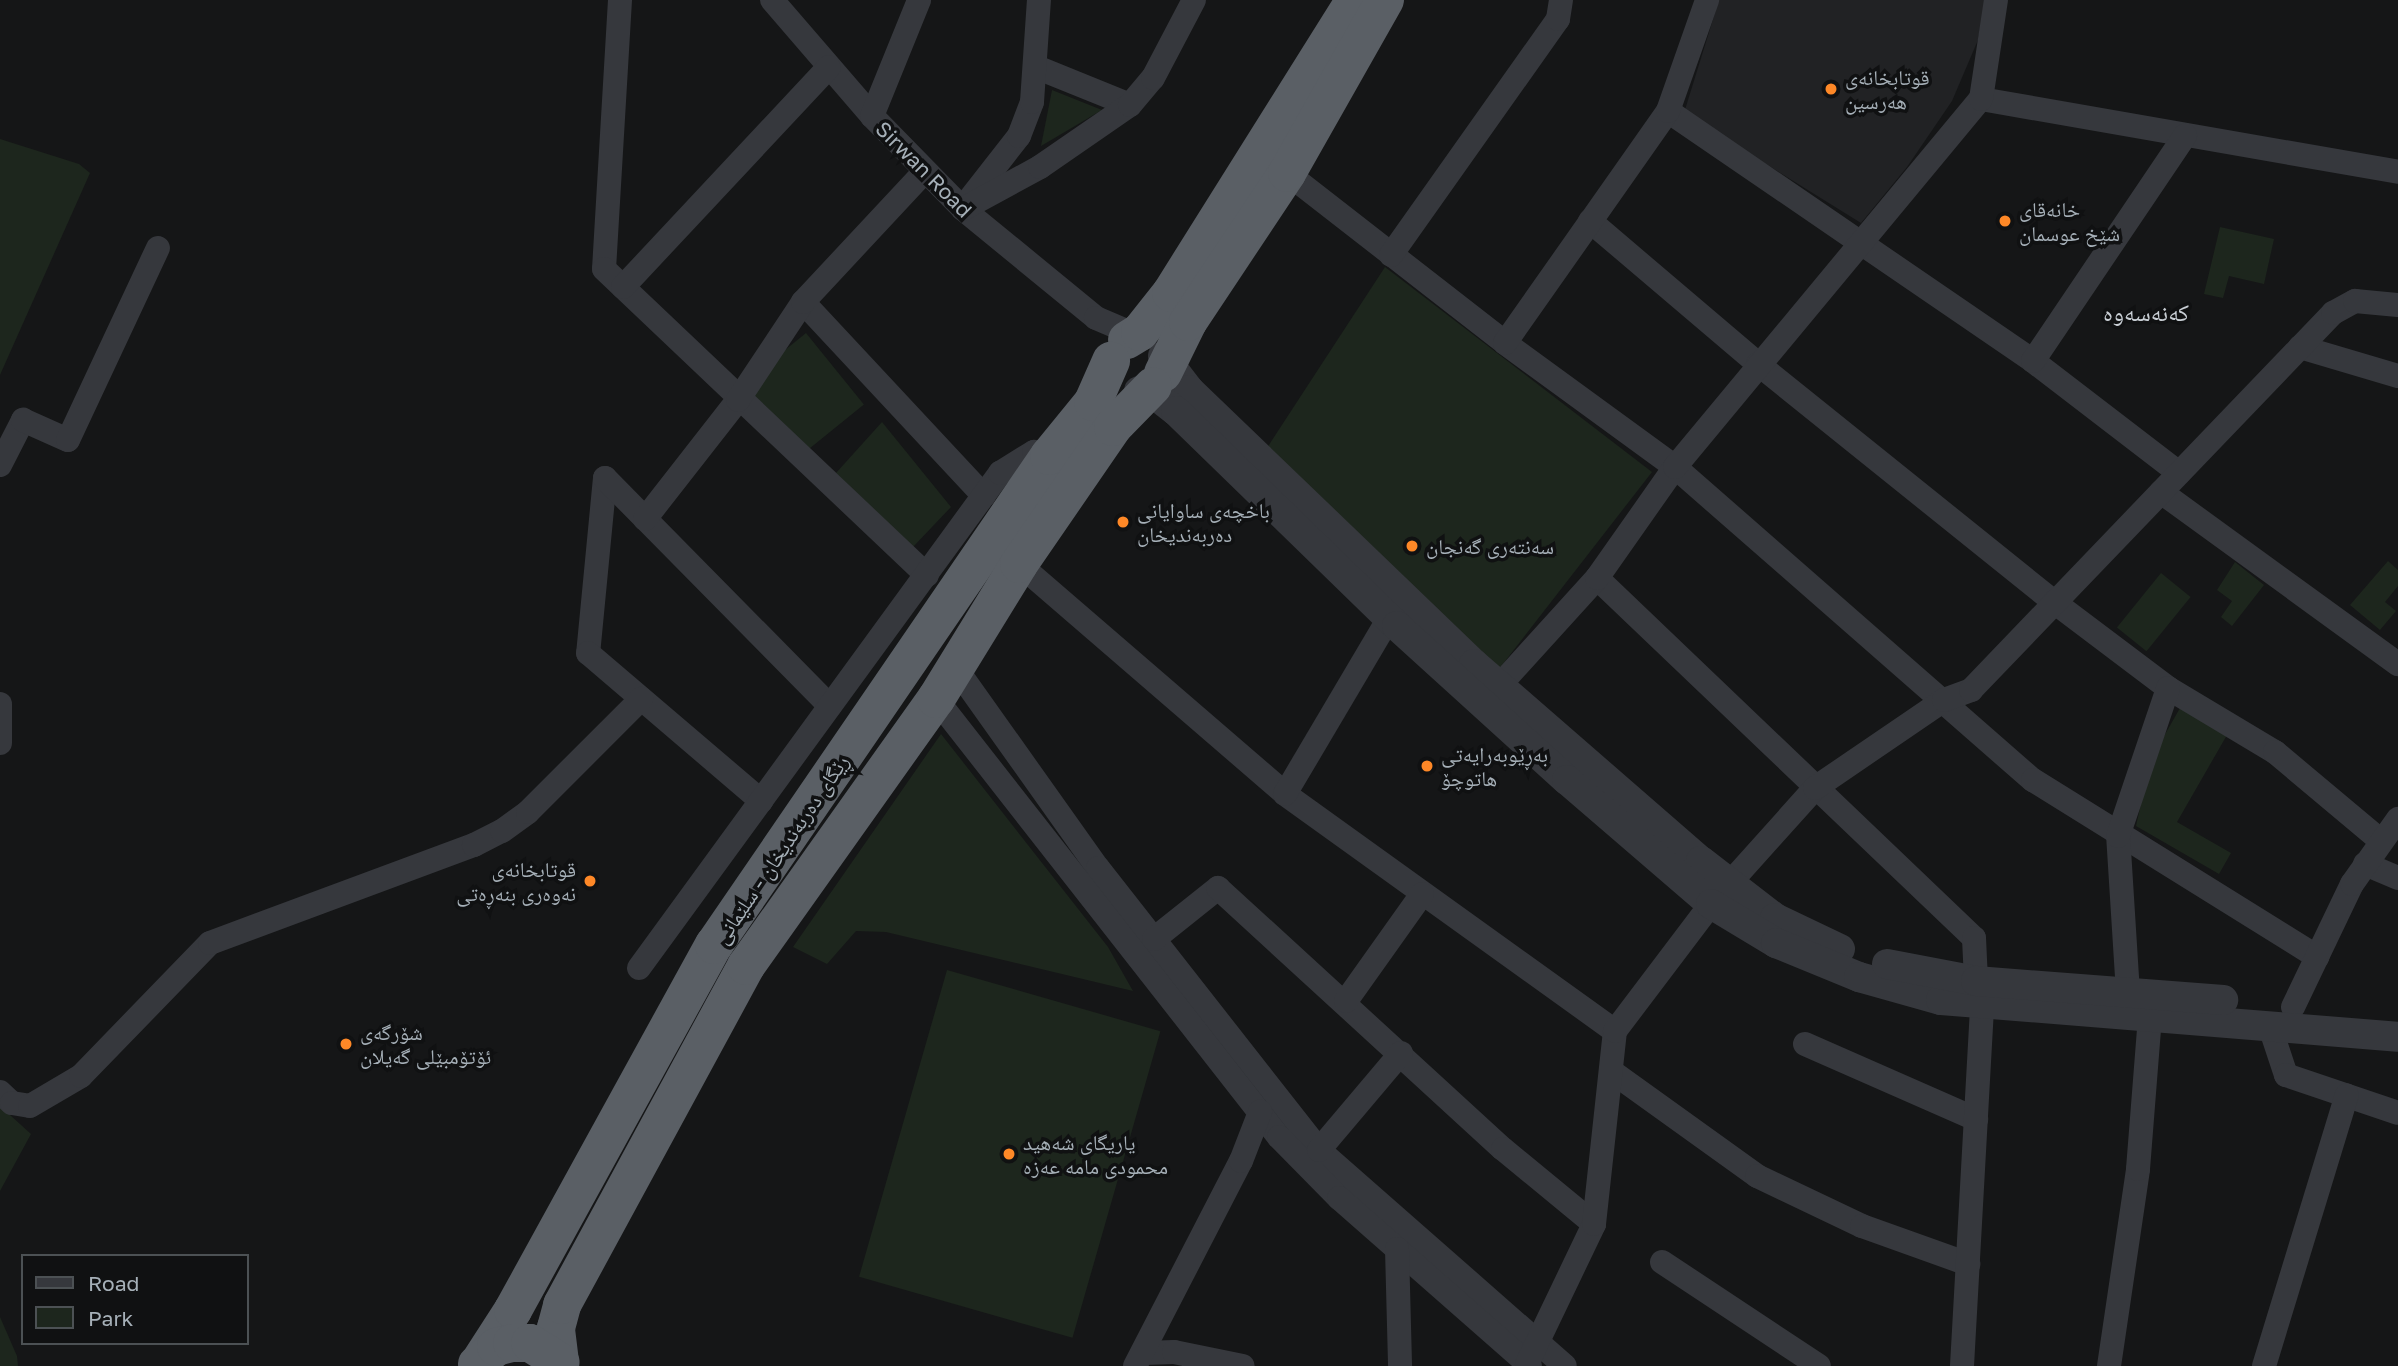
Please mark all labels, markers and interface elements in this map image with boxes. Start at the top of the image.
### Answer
place label: قوتابخانەی هەرسین [1845,64,1929,114]
marker: قوتابخانەی هەرسین [1823,81,1839,97]
street label: Sirwan Road [871,116,977,222]
place label: خانەقای شێخ عوسمان [2019,196,2120,246]
marker: خانەقای شێخ عوسمان [1997,213,2013,229]
district label: کەنەسەوە [2103,298,2189,326]
place label: باخچەی ساوایانی دەربەندیخان [1137,497,1270,547]
marker: باخچەی ساوایانی دەربەندیخان [1115,514,1131,530]
place label: سەنتەری گەنجان [1426,533,1554,559]
marker: سەنتەری گەنجان [1404,538,1420,554]
place label: بەڕێوبەرایەتی هاتوچۆ [1441,741,1548,791]
street label: ڕێگای دەربەندیخان - سلێمانی [708,750,854,948]
marker: بەڕێوبەرایەتی هاتوچۆ [1419,758,1435,774]
place label: قوتابخانەی نەوەری بنەڕەتی [456,856,576,906]
marker: قوتابخانەی نەوەری بنەڕەتی [582,873,598,889]
place label: شۆرگه‌ى ئۆتۆمبێلى گه‌یلان [360,1019,491,1069]
marker: شۆرگه‌ى ئۆتۆمبێلى گه‌یلان [338,1036,354,1052]
place label: یاریگاى شه‌هید محمودى مامه‌ عه‌زه [1023,1129,1168,1179]
marker: یاریگاى شه‌هید محمودى مامه‌ عه‌زه [1001,1146,1017,1162]
legend [21,1254,248,1345]
text: Road [88,1270,139,1296]
text: Park [88,1305,133,1331]

